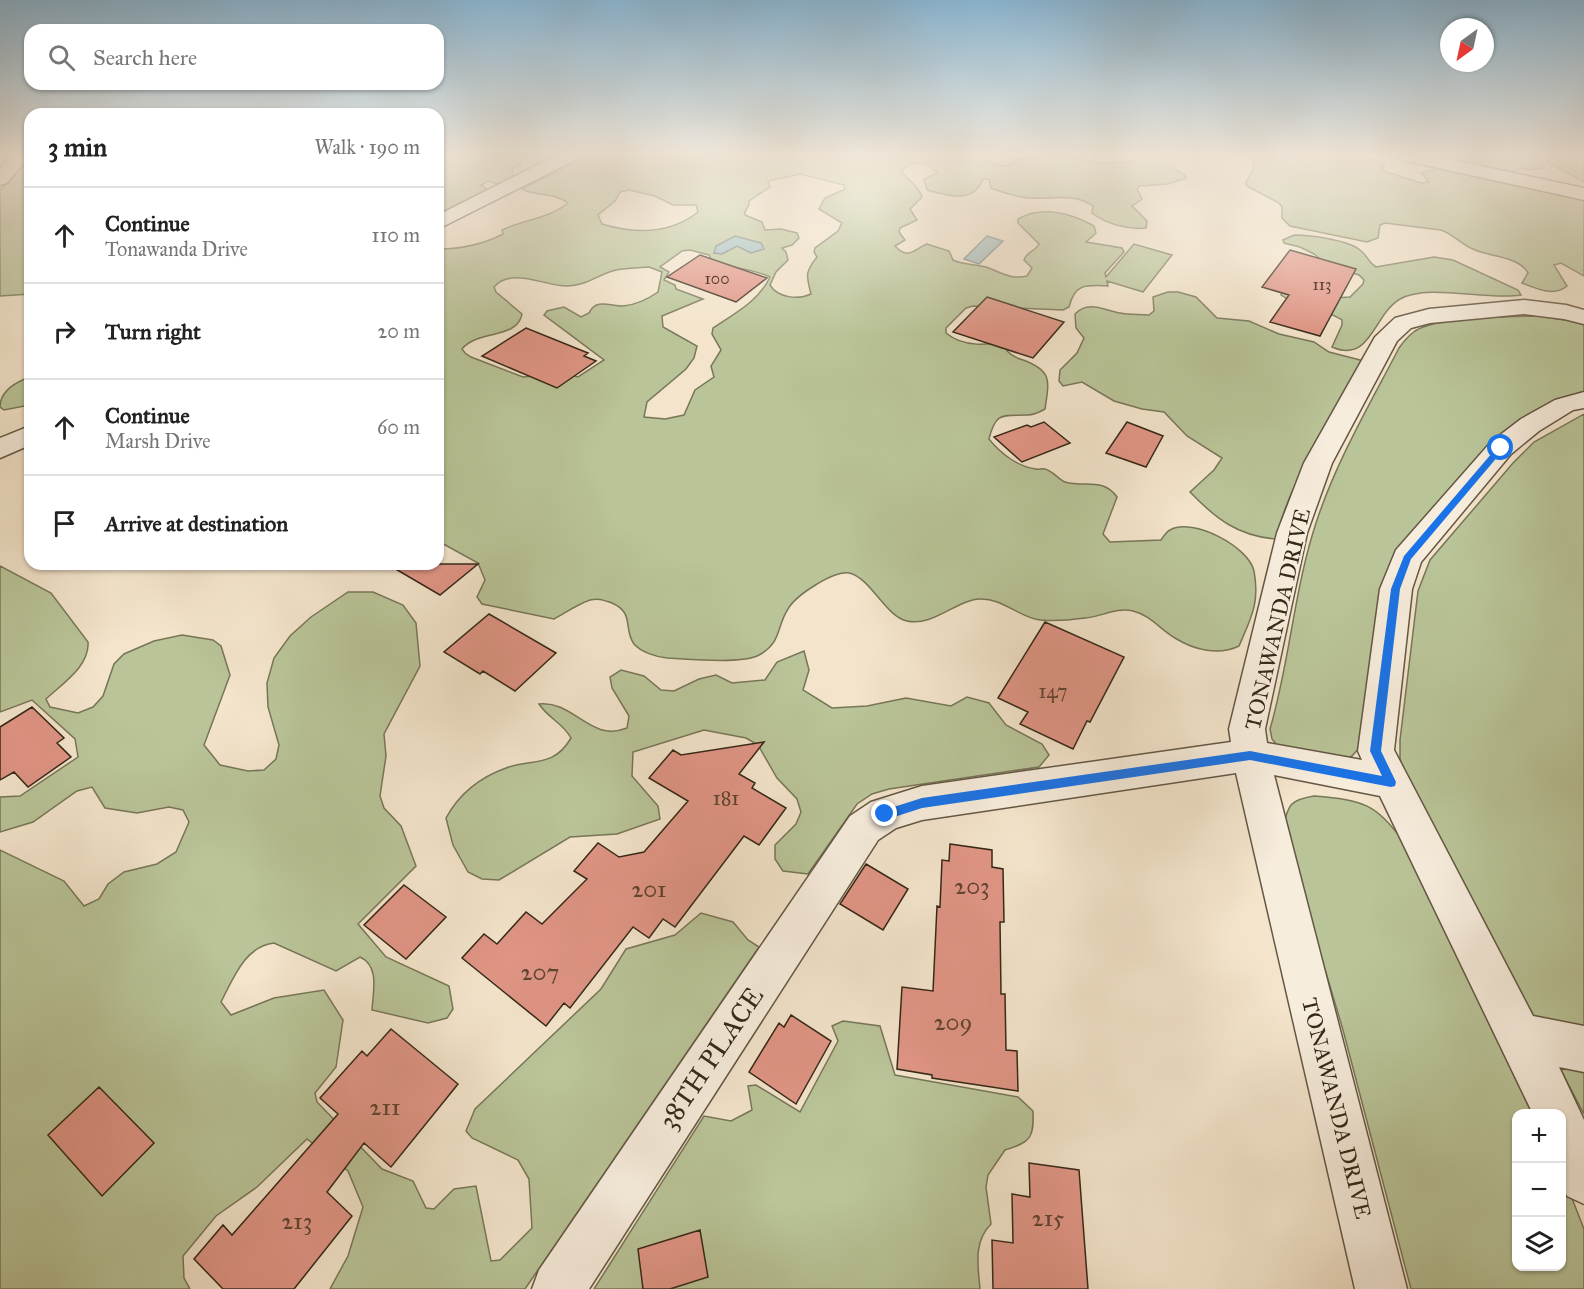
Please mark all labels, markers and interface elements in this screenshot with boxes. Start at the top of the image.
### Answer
north arrow [1440,18,1494,72]
search box [24,24,444,90]
icon: search [45,41,78,74]
text: Search here [93,44,197,71]
text: 3 min [48,131,107,163]
text: Walk · 190 m [315,135,420,159]
text: Continue [105,210,190,237]
icon: ahead [48,219,81,252]
text: 110 m [372,223,420,247]
text: Tonawanda Drive [105,237,248,261]
house number: 100 [705,269,729,288]
house number: 113 [1312,275,1332,294]
icon: right [48,315,81,348]
text: Turn right [105,318,201,345]
text: 20 m [377,319,420,343]
text: Continue [105,402,190,429]
icon: ahead [48,411,81,444]
text: 60 m [377,415,420,439]
text: Marsh Drive [105,429,211,453]
route start [1487,434,1513,460]
street label: TONAWANDA DRIVE [1239,505,1316,733]
icon: arrive [48,507,81,540]
text: Arrive at destination [105,510,288,537]
house number: 147 [1039,679,1067,703]
house number: 181 [713,786,739,810]
route end [871,800,897,826]
house number: 203 [954,871,990,901]
house number: 201 [631,874,667,904]
house number: 207 [521,957,559,987]
street label: 38TH PLACE [651,980,770,1135]
street label: TONAWANDA DRIVE [1296,995,1377,1222]
house number: 209 [934,1007,972,1037]
house number: 211 [370,1092,400,1122]
map controls [1512,1109,1566,1271]
button: + [1512,1109,1566,1163]
button: − [1512,1163,1566,1217]
house number: 215 [1032,1203,1064,1233]
house number: 213 [282,1206,312,1236]
button: layers [1512,1217,1566,1271]

